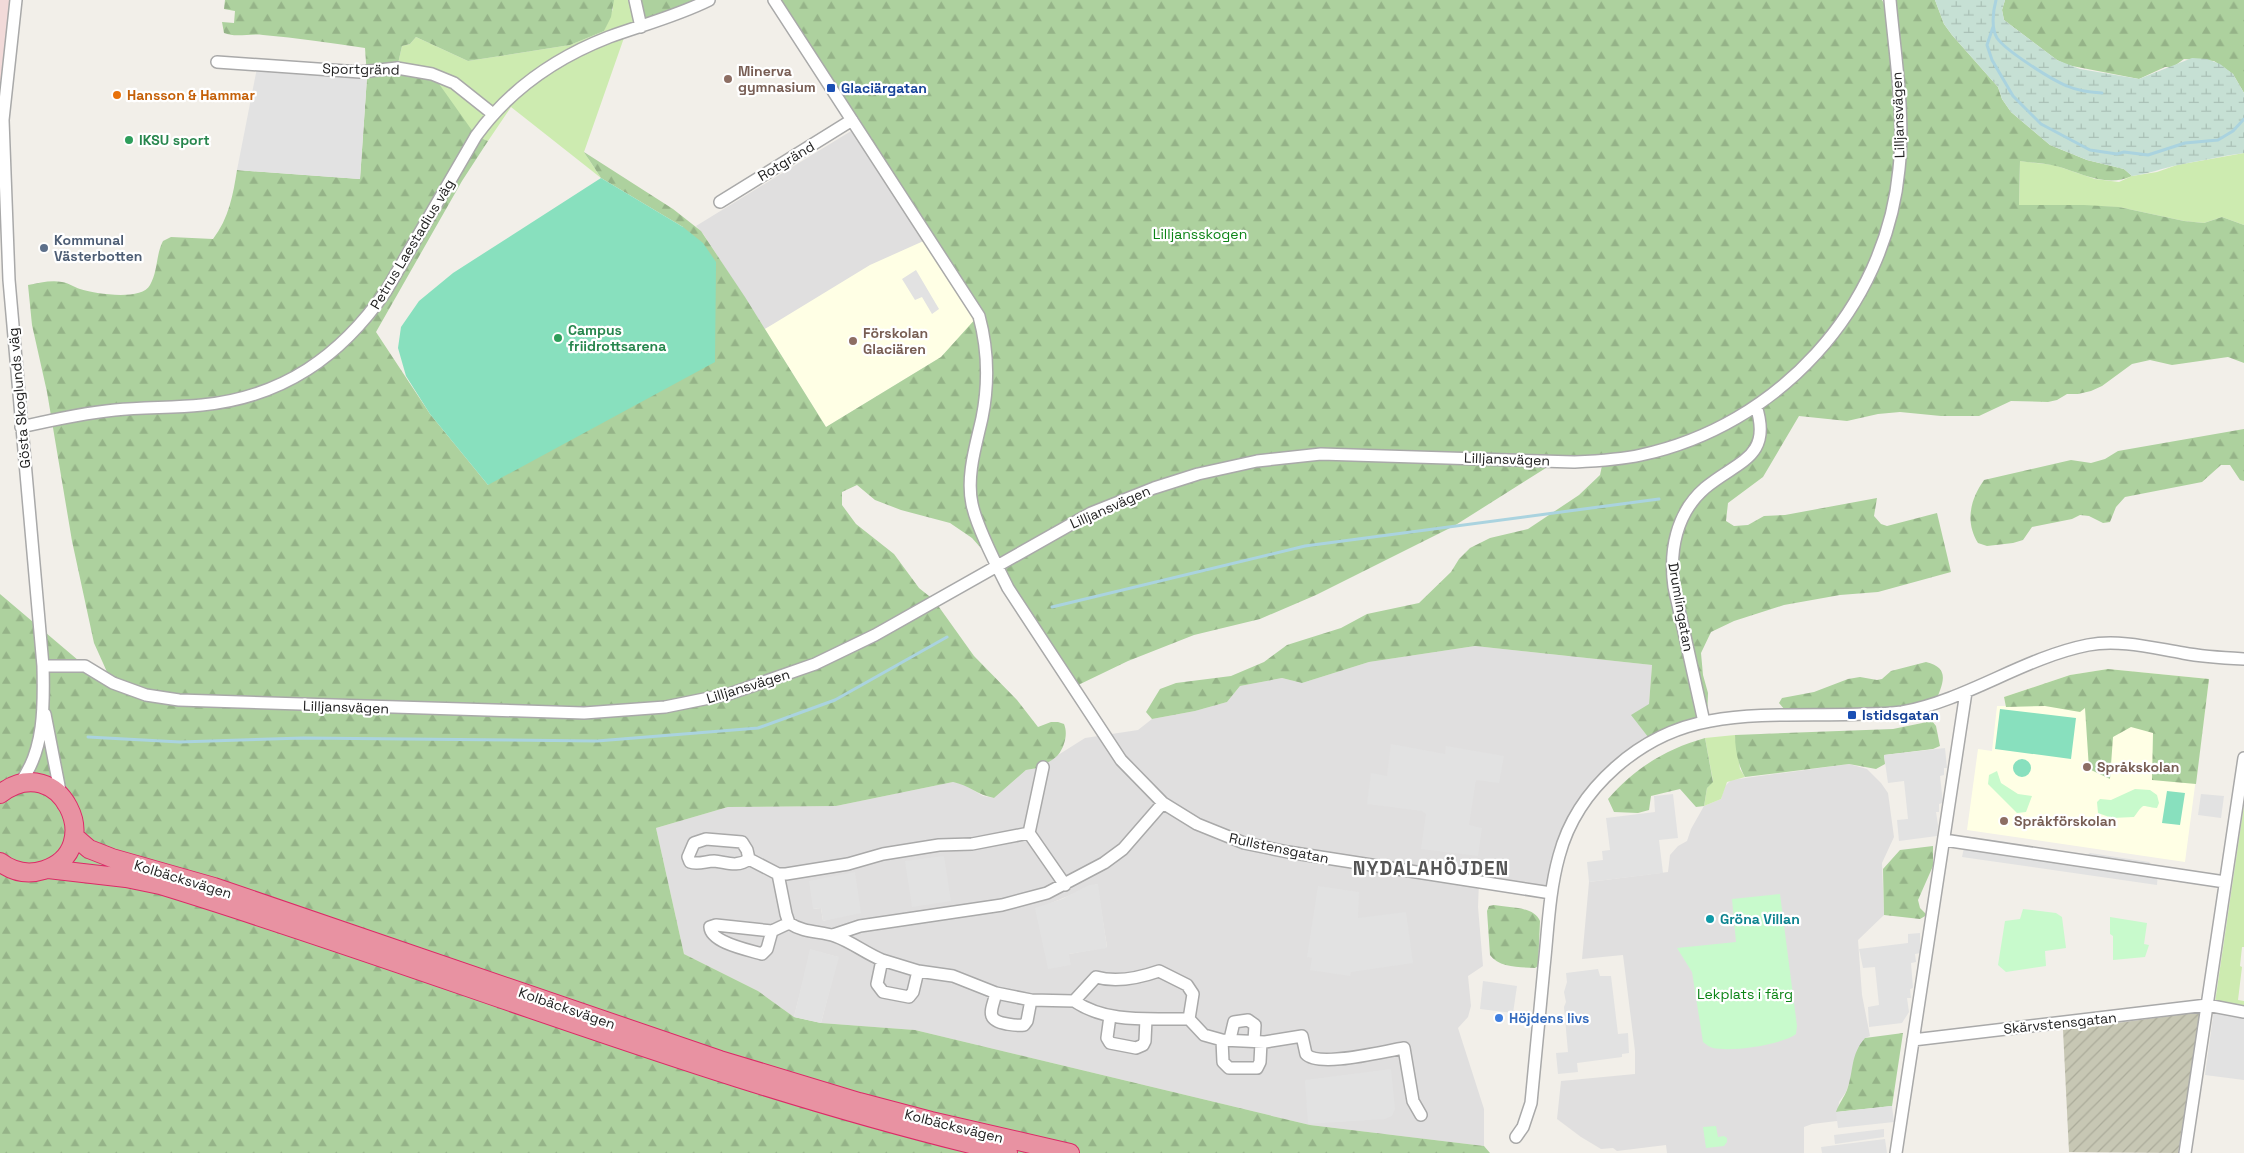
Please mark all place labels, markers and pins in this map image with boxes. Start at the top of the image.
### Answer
place label: Minerva gymnasium [738,62,816,96]
marker: Minerva gymnasium [722,73,734,85]
place label: Glaciärgatan [841,79,927,97]
marker: Glaciärgatan [825,82,837,94]
place label: Hansson & Hammar [127,86,255,104]
marker: Hansson & Hammar [111,89,123,101]
place label: IKSU sport [139,131,210,149]
marker: IKSU sport [123,134,135,146]
place label: Kommunal Västerbotten [54,231,142,265]
marker: Kommunal Västerbotten [38,242,50,254]
place label: Campus friidrottsarena [568,321,666,355]
place label: Förskolan Glaciären [863,324,928,358]
marker: Campus friidrottsarena [552,332,564,344]
marker: Förskolan Glaciären [847,335,859,347]
place label: Istidsgatan [1862,706,1939,724]
marker: Istidsgatan [1846,709,1858,721]
place label: Språkskolan [2097,758,2179,776]
marker: Språkskolan [2081,761,2093,773]
place label: Språkförskolan [2014,812,2116,830]
marker: Språkförskolan [1998,815,2010,827]
place label: Gröna Villan [1720,910,1800,928]
marker: Gröna Villan [1704,913,1716,925]
place label: Höjdens livs [1509,1009,1589,1027]
marker: Höjdens livs [1493,1012,1505,1024]

